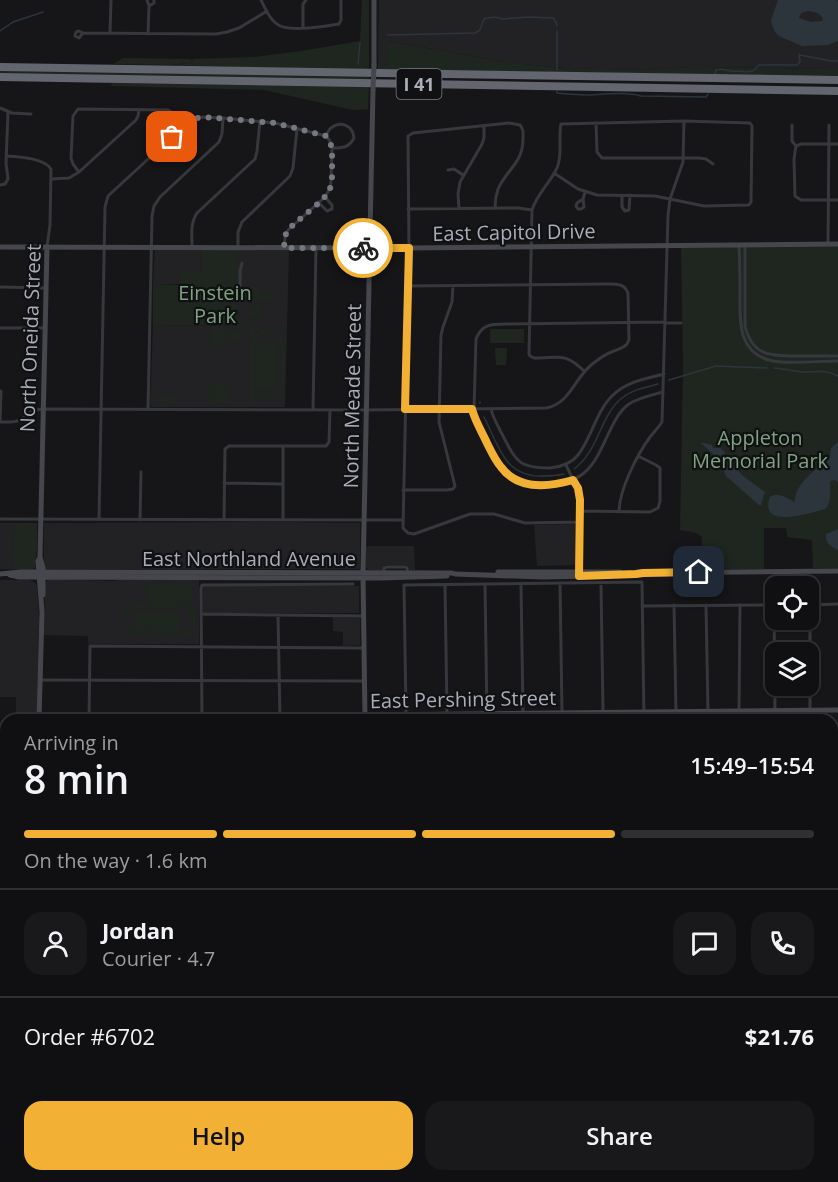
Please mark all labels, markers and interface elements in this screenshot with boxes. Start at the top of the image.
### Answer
road number: I 41 [396,69,442,99]
pin [146,111,197,162]
icon: bag [155,120,188,153]
street label: East Capitol Drive [432,217,596,247]
courier [333,218,393,278]
icon: bike [347,232,380,265]
street label: North Oneida Street [13,243,47,433]
park label: Einstein Park [178,279,252,329]
street label: North Meade Street [337,303,367,489]
park label: Appleton Memorial Park [692,424,829,474]
street label: East Northland Avenue [142,545,356,572]
pin [673,546,724,597]
icon: home [682,555,715,588]
map controls [765,576,819,696]
button: locate [765,576,819,630]
button: layers [765,642,819,696]
street label: East Pershing Street [370,684,556,714]
text: Arriving in [24,729,119,756]
text: 15:49–15:54 [690,750,814,780]
text: 8 min [24,752,129,805]
text: On the way · 1.6 km [24,847,207,874]
button: person [24,912,87,975]
button: chat [673,912,736,975]
button: phone [751,912,814,975]
text: Jordan [102,915,175,945]
text: Courier · 4.7 [102,945,215,972]
text: Order #6702 [24,1021,155,1051]
text: $21.76 [745,1021,814,1051]
button: Help [24,1101,413,1170]
button: Share [425,1101,814,1170]

